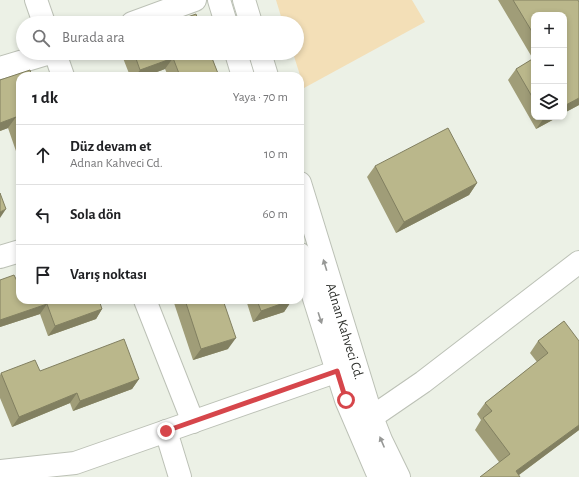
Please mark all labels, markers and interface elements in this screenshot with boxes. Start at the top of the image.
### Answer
map controls [531,12,567,120]
button: + [531,12,567,48]
search box [16,16,304,60]
icon: search [30,27,52,49]
text: Burada ara [62,30,125,45]
button: − [531,48,567,84]
button: layers [531,84,567,120]
text: 1 dk [32,89,58,106]
text: Yaya · 70 m [233,91,288,104]
text: Düz devam et [70,139,151,154]
icon: ahead [32,144,54,166]
text: 10 m [264,148,288,161]
text: Adnan Kahveci Cd. [70,157,163,170]
icon: left [32,204,54,226]
text: Sola dön [70,207,121,222]
text: 60 m [262,208,288,221]
one-way arrow [322,259,328,271]
icon: arrive [32,264,54,286]
text: Varış noktası [70,267,147,282]
street label: Adnan Kahveci Cd. [323,282,366,381]
one-way arrow [318,313,324,325]
route start [337,391,355,409]
route end [157,422,175,440]
one-way arrow [379,437,385,448]

